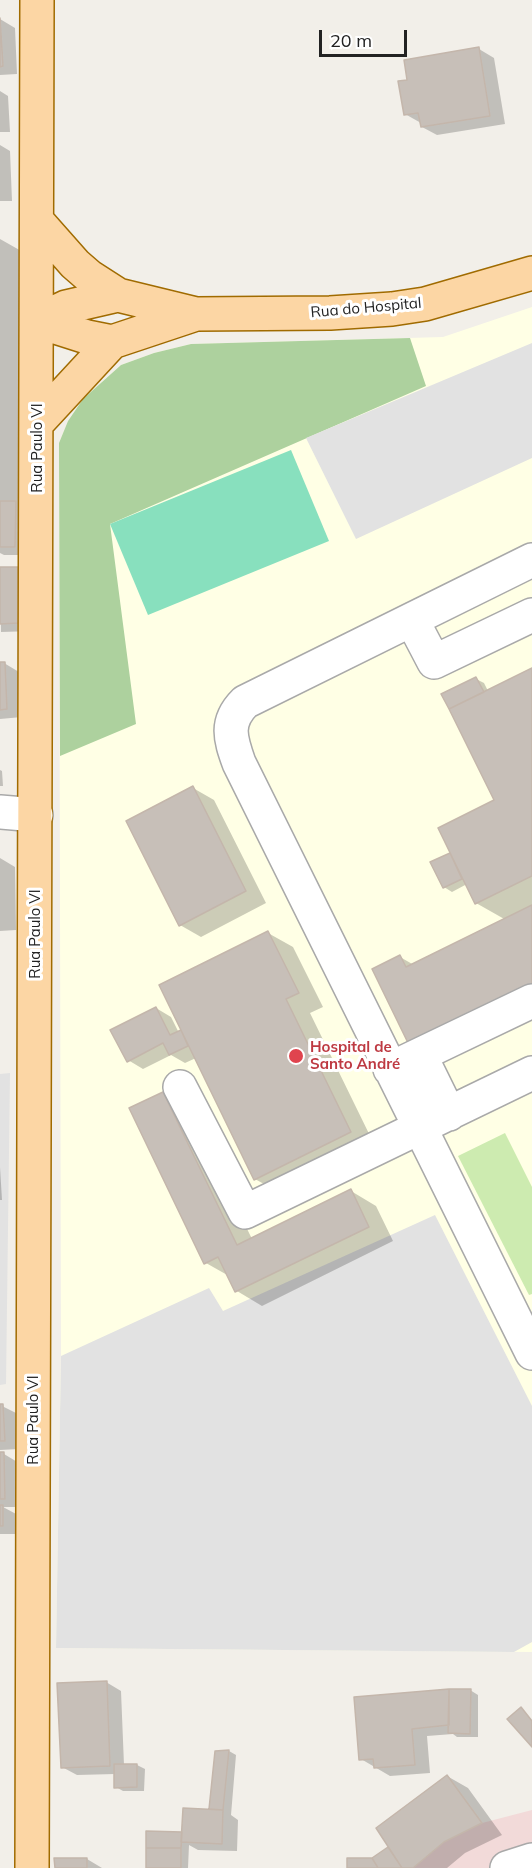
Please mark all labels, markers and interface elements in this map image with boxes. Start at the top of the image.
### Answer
scale bar [322,18,410,56]
text: 20 m [330,29,372,52]
street label: Rua do Hospital [310,294,422,322]
street label: Rua Paulo VI [28,403,46,493]
street label: Rua Paulo VI [26,889,44,979]
place label: Hospital de Santo André [310,1038,400,1073]
marker: Hospital de Santo André [287,1047,305,1065]
street label: Rua Paulo VI [24,1375,42,1465]

